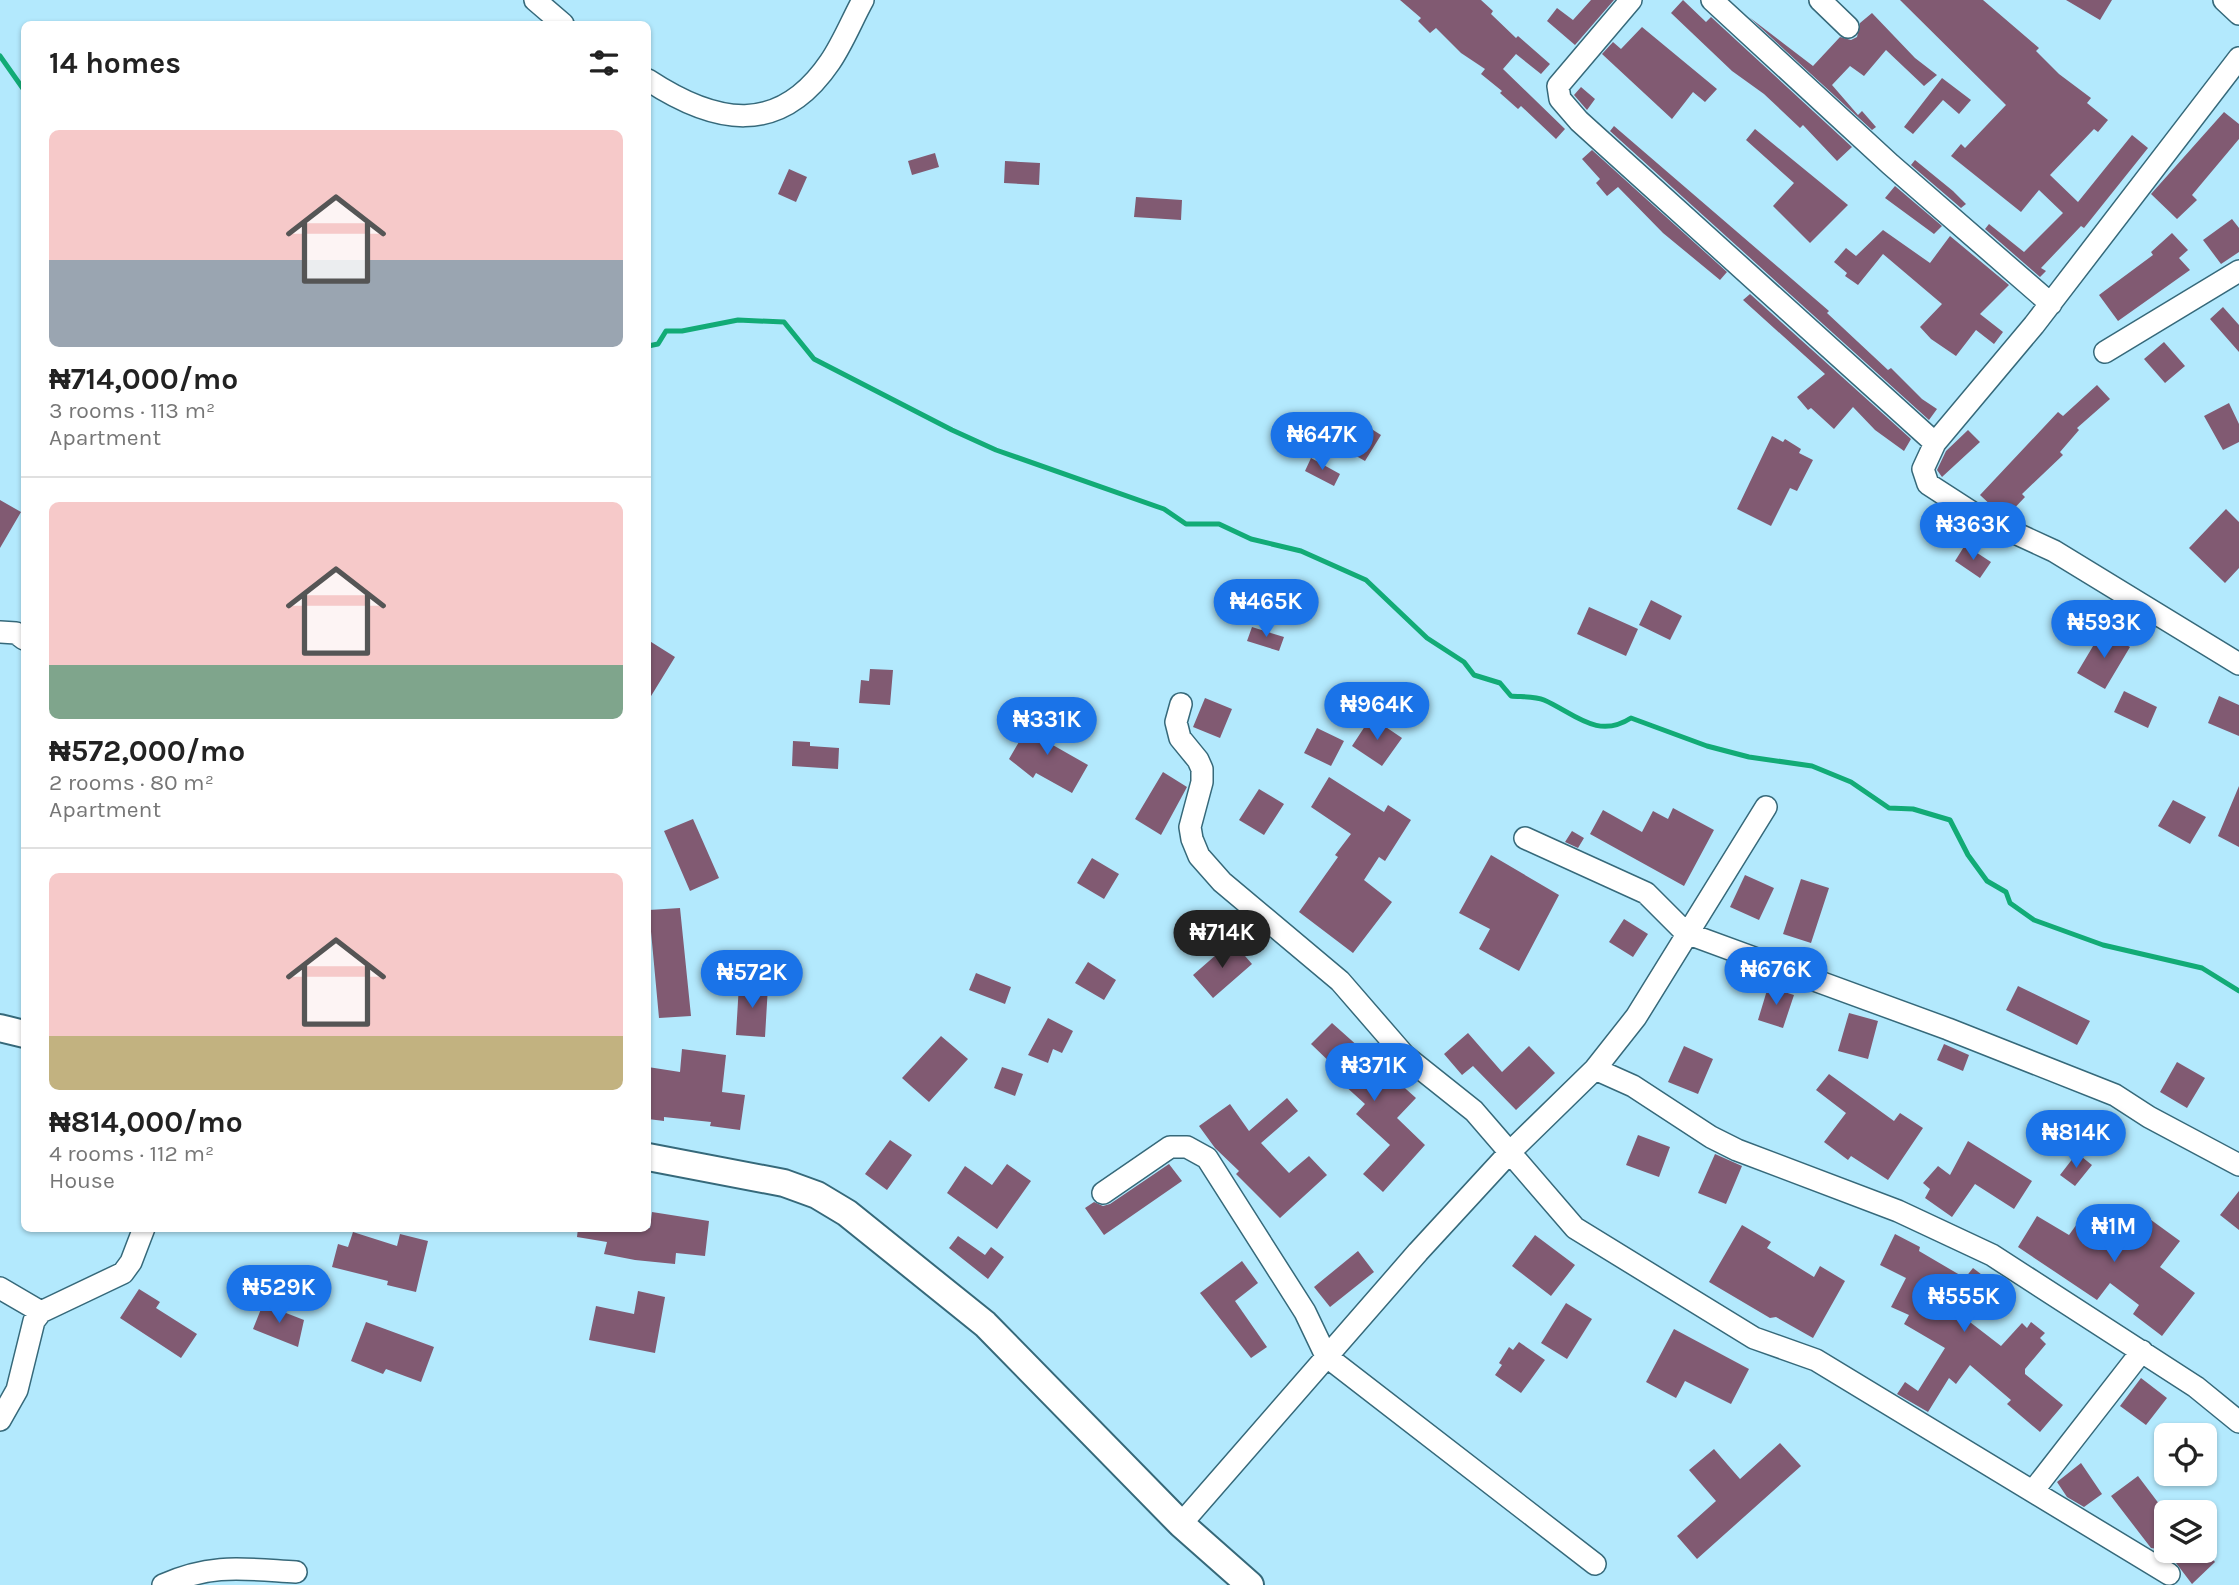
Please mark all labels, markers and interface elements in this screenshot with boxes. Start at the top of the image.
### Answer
icon: filters [585,44,623,82]
text: 14 homes [49,45,181,81]
icon: home [273,176,399,302]
text: ₦714,000/mo [49,361,238,397]
text: 3 rooms · 113 m² [49,397,215,424]
pin: ₦647K [1273,412,1371,472]
text: ₦647K [1287,421,1357,448]
text: Apartment [49,424,161,451]
pin: ₦363K [1924,503,2022,562]
text: ₦363K [1936,511,2010,538]
icon: home [273,548,399,674]
pin: ₦465K [1217,580,1315,639]
text: ₦465K [1230,588,1302,615]
pin: ₦593K [2055,600,2153,660]
text: ₦593K [2067,609,2141,636]
pin: ₦964K [1328,682,1426,742]
text: ₦964K [1340,691,1414,718]
pin: ₦331K [998,698,1096,757]
text: ₦331K [1013,706,1081,733]
text: ₦572,000/mo [49,733,245,769]
text: 2 rooms · 80 m² [49,769,214,796]
text: Apartment [49,796,161,823]
pin: ₦714K [1173,911,1271,970]
icon: home [273,919,399,1045]
text: ₦714K [1190,919,1254,946]
pin: ₦676K [1727,948,1825,1007]
pin: ₦572K [703,950,801,1010]
text: ₦676K [1740,956,1812,983]
text: ₦572K [717,959,787,986]
pin: ₦371K [1325,1044,1423,1103]
text: ₦371K [1341,1052,1407,1079]
text: ₦814,000/mo [49,1104,243,1140]
pin: ₦814K [2027,1110,2125,1170]
text: ₦814K [2042,1119,2110,1146]
text: 4 rooms · 112 m² [49,1140,214,1167]
text: House [49,1167,115,1194]
pin: ₦1M [2080,1204,2148,1264]
text: ₦1M [2092,1213,2136,1240]
pin: ₦529K [230,1266,328,1325]
text: ₦529K [243,1274,315,1301]
pin: ₦555K [1915,1274,2013,1334]
text: ₦555K [1928,1283,2000,1310]
map controls [2154,1423,2217,1563]
button: locate [2154,1423,2217,1486]
button: layers [2154,1500,2217,1563]

